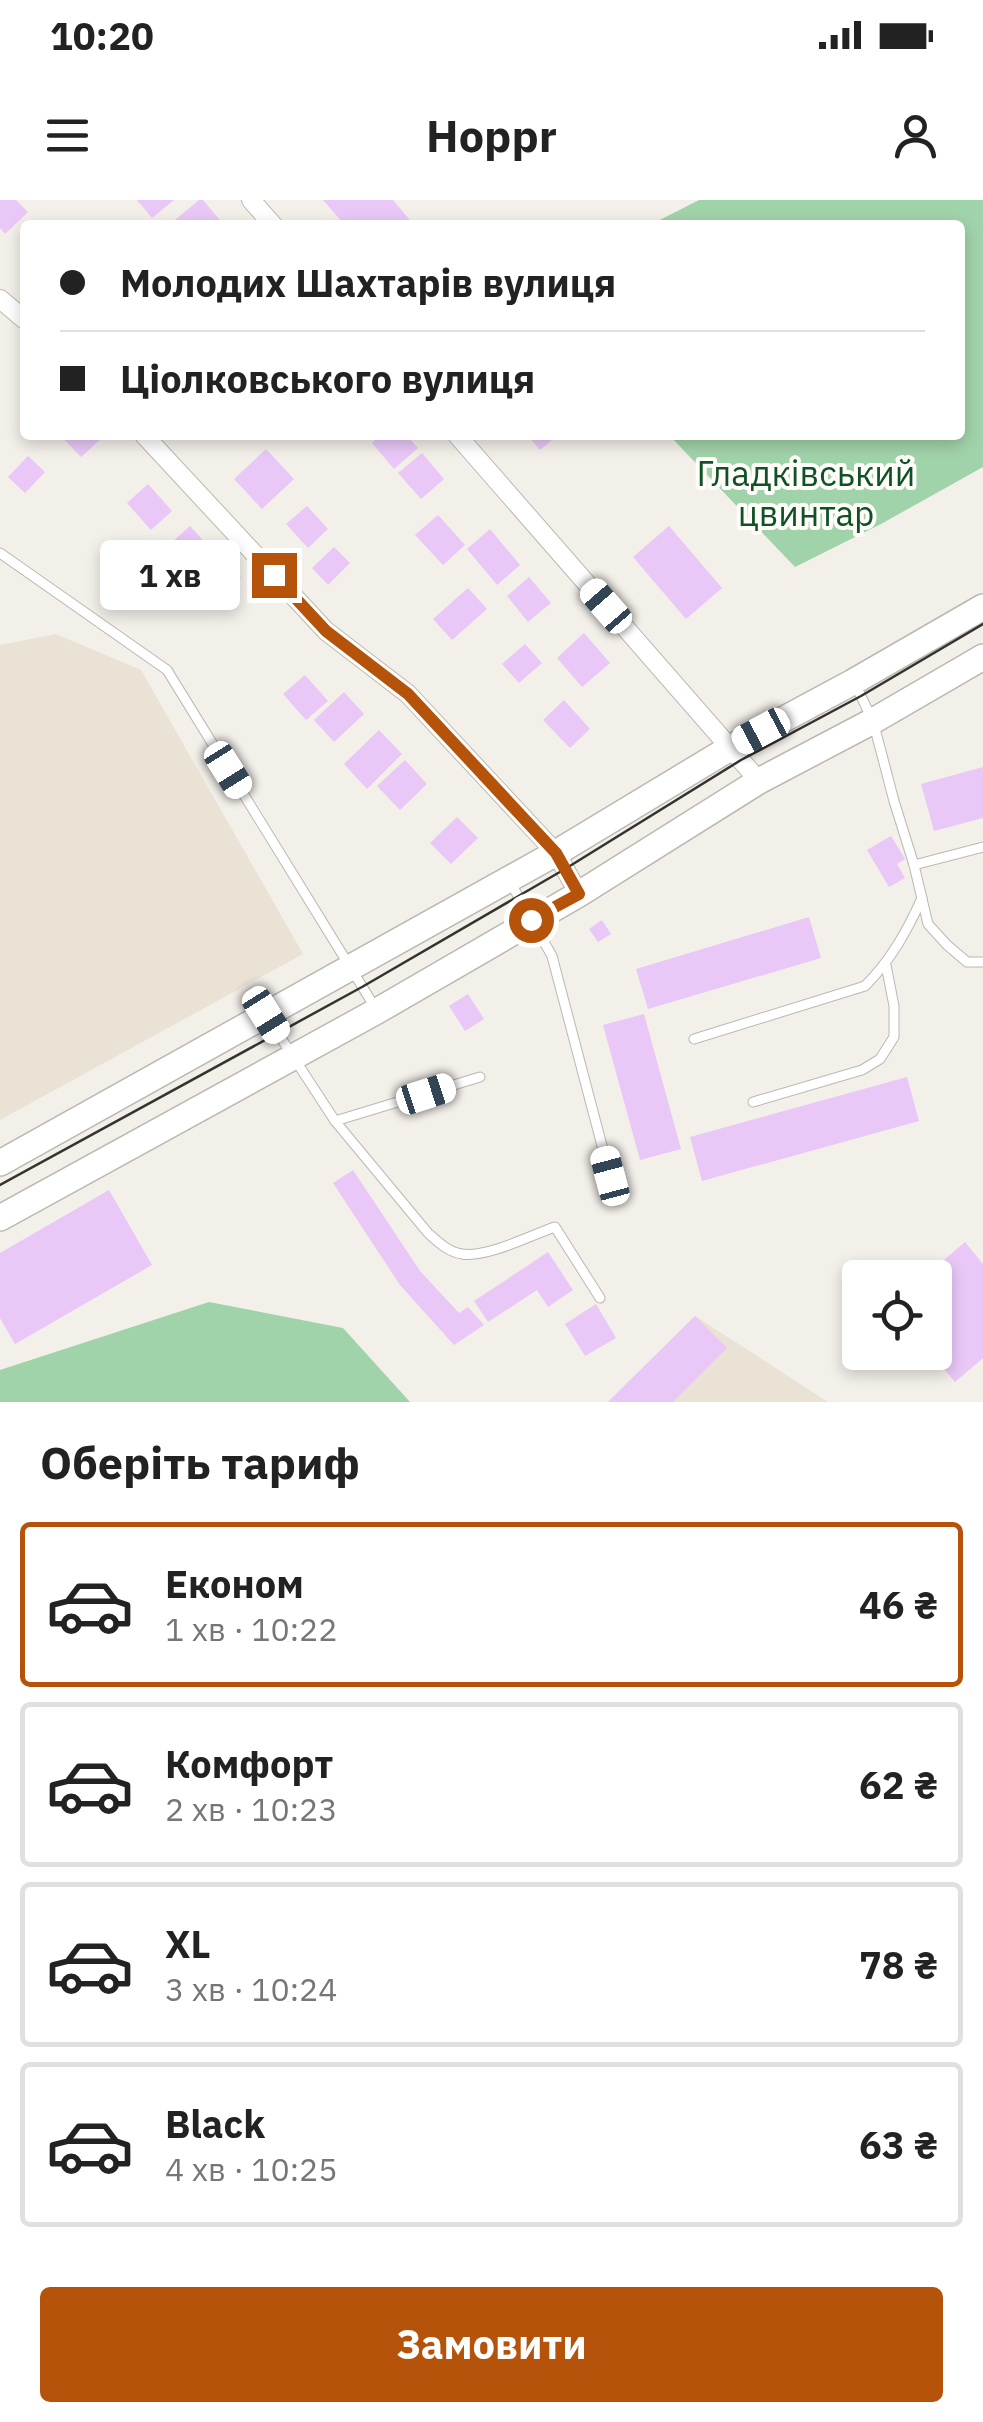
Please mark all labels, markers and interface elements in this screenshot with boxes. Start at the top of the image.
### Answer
text: 10:20 [50,11,154,60]
text: Hoppr [426,106,557,164]
icon: menu [40,108,95,163]
icon: person [888,108,943,163]
text: Молодих Шахтарів вулиця [120,258,616,307]
text: Ціолковського вулиця [120,354,535,403]
park label: Гладківський цвинтар [697,450,915,536]
callout: 1 хв [99,540,239,610]
route end [252,553,297,598]
text: 1 хв [138,554,202,596]
car [575,574,637,638]
car [727,704,795,758]
car [199,737,257,803]
route start [509,898,554,943]
car [237,982,295,1048]
car [393,1070,459,1118]
car [588,1143,632,1209]
map controls [842,1260,952,1370]
button: locate [842,1260,952,1370]
text: Оберіть тариф [40,1433,360,1491]
text: Економ [165,1559,304,1608]
icon: car [45,1560,135,1650]
text: 46 ₴ [859,1580,938,1629]
text: 1 хв · 10:22 [165,1608,338,1650]
text: Комфорт [165,1739,333,1788]
icon: car [45,1740,135,1830]
text: 62 ₴ [859,1760,938,1809]
text: 2 хв · 10:23 [165,1788,338,1830]
text: XL [165,1919,211,1968]
icon: car [45,1920,135,2010]
text: 78 ₴ [859,1940,938,1989]
text: 3 хв · 10:24 [165,1968,338,2010]
text: Black [165,2099,265,2148]
icon: car [45,2100,135,2190]
text: 63 ₴ [859,2120,938,2169]
text: 4 хв · 10:25 [165,2148,338,2190]
button: Замовити [40,2287,943,2402]

